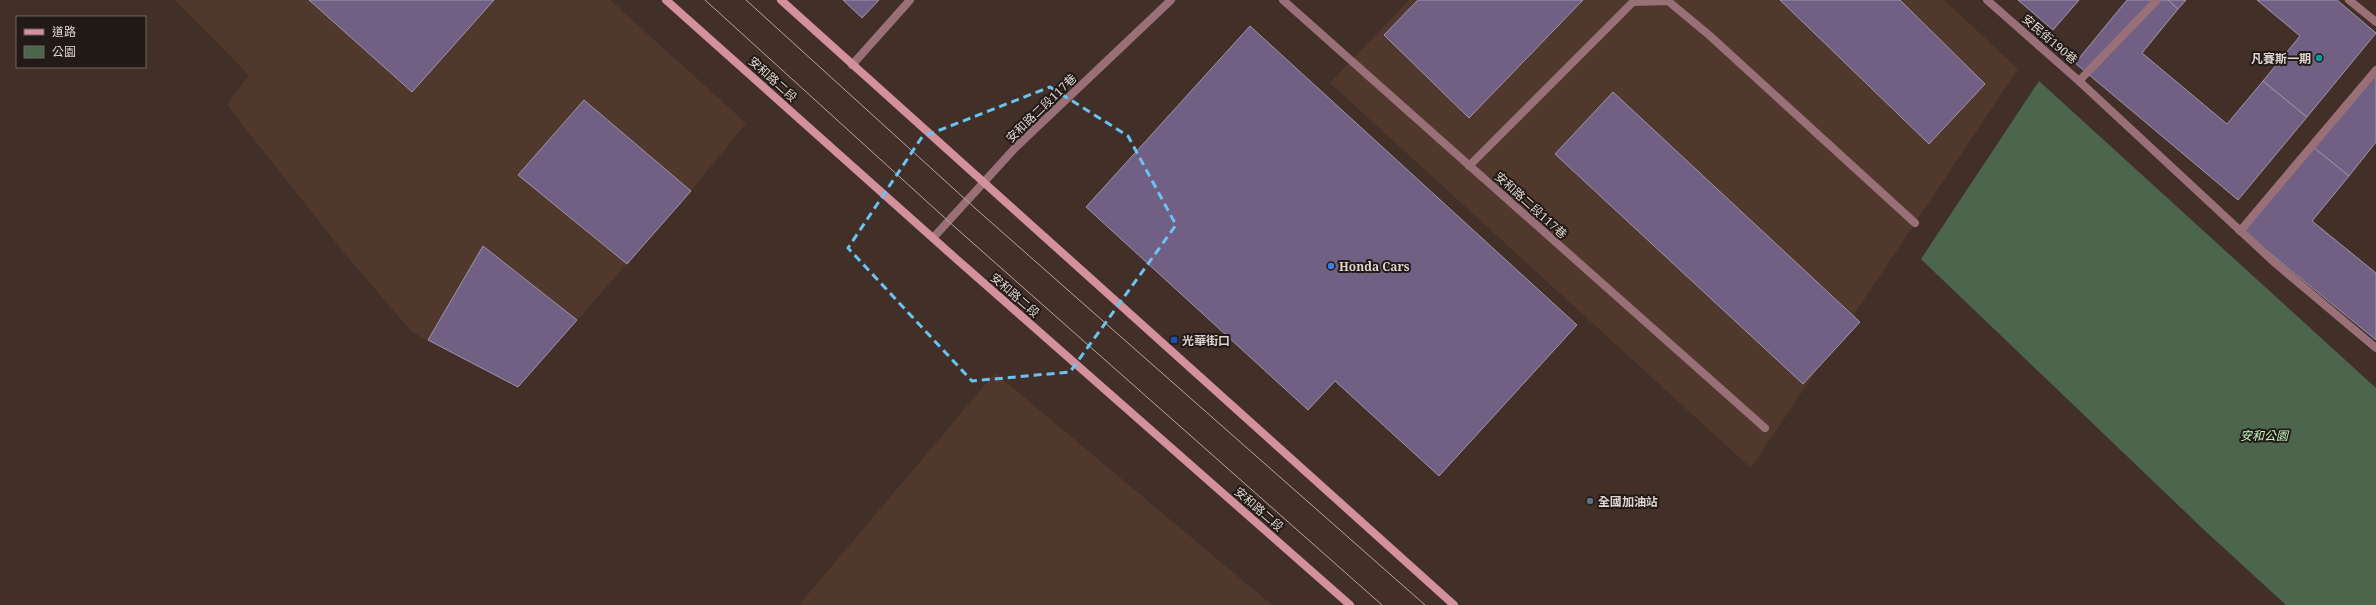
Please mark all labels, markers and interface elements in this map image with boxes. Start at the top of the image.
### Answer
street label: 安民街190巷 [2019,10,2081,68]
legend [16,16,146,68]
text: 道路 [52,23,76,40]
text: 公園 [52,43,76,60]
place label: 凡賽斯一期 [2251,50,2311,67]
street label: 安和路二段 [745,53,801,105]
marker: 凡賽斯一期 [2314,53,2324,63]
street label: 安和路二段117巷 [1002,70,1080,146]
street label: 安和路二段117巷 [1491,168,1571,242]
place label: Honda Cars [1339,258,1410,275]
marker: Honda Cars [1326,261,1336,271]
street label: 安和路二段 [987,269,1043,321]
place label: 光華街口 [1182,332,1230,349]
marker: 光華街口 [1169,335,1179,345]
park label: 安和公園 [2240,427,2290,444]
street label: 安和路二段 [1231,483,1287,535]
place label: 全國加油站 [1598,493,1658,510]
marker: 全國加油站 [1585,496,1595,506]

